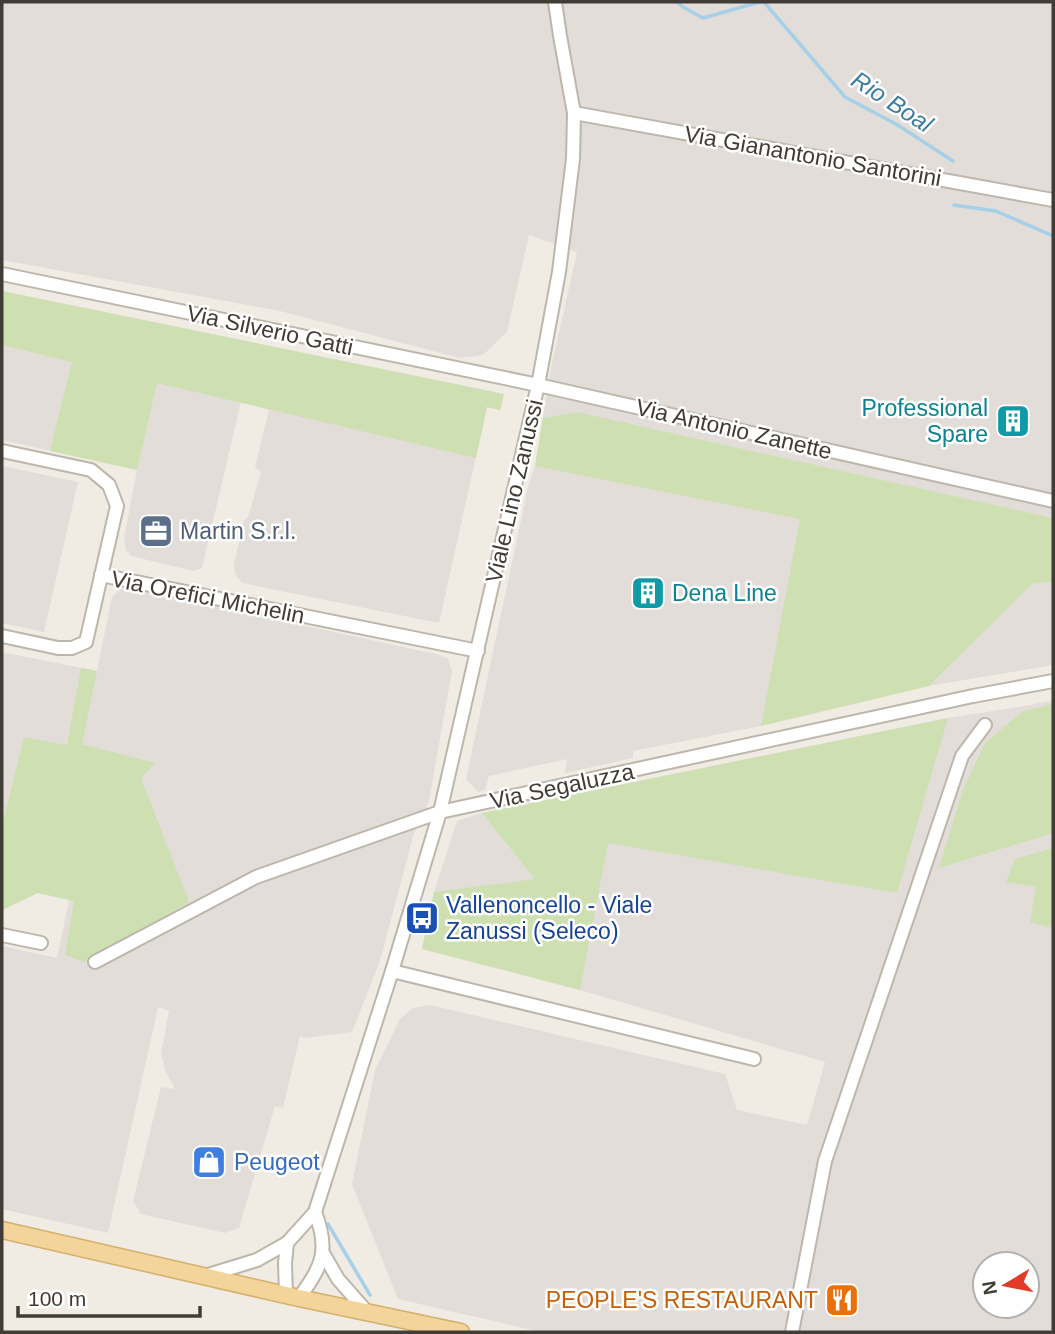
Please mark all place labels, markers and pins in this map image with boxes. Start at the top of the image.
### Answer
place label: Professional Spare [861,395,988,447]
building icon: Professional Spare [994,402,1032,440]
office icon: Martin S.r.l. [137,512,175,550]
place label: Martin S.r.l. [180,518,296,544]
building icon: Dena Line [629,574,667,612]
place label: Dena Line [672,580,777,606]
place label: Vallenoncello - Viale Zanussi (Seleco) [446,892,652,944]
bus stop icon: Vallenoncello - Viale Zanussi (Seleco) [403,899,441,937]
shop icon: Peugeot [190,1143,228,1181]
place label: Peugeot [234,1149,320,1175]
restaurant icon: PEOPLE'S RESTAURANT [823,1281,861,1319]
place label: PEOPLE'S RESTAURANT [546,1287,818,1313]

